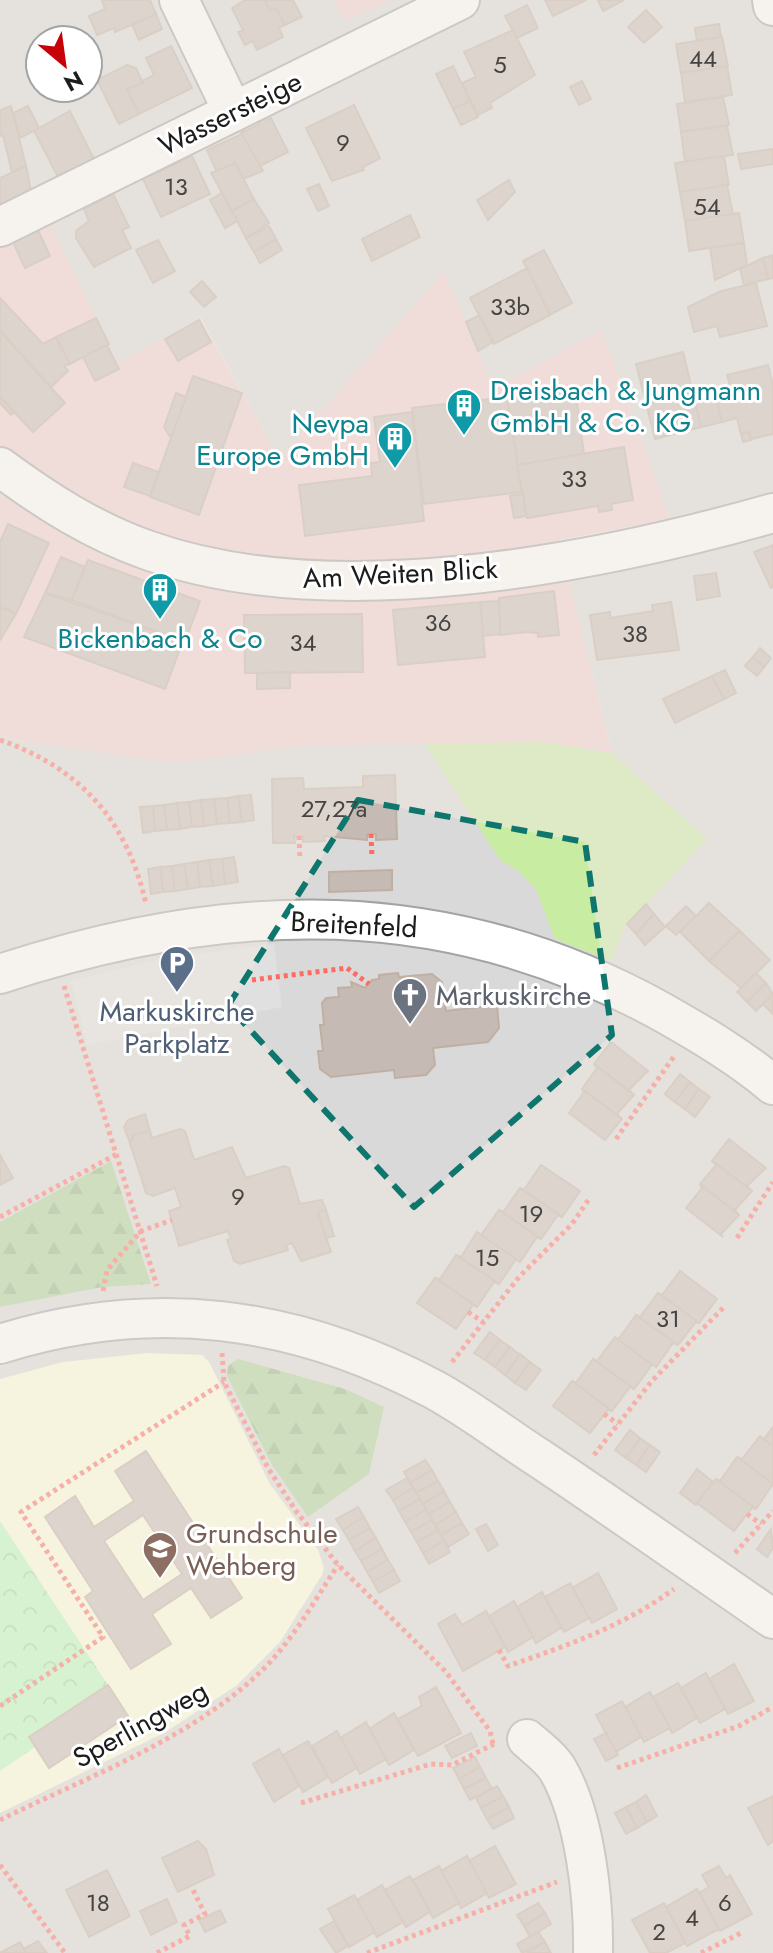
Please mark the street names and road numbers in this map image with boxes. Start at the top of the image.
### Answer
street label: Wassersteige [152,61,309,166]
street label: Am Weiten Blick [301,548,499,599]
street label: Breitenfeld [289,901,419,948]
street label: Sperlingweg [65,1670,215,1778]

